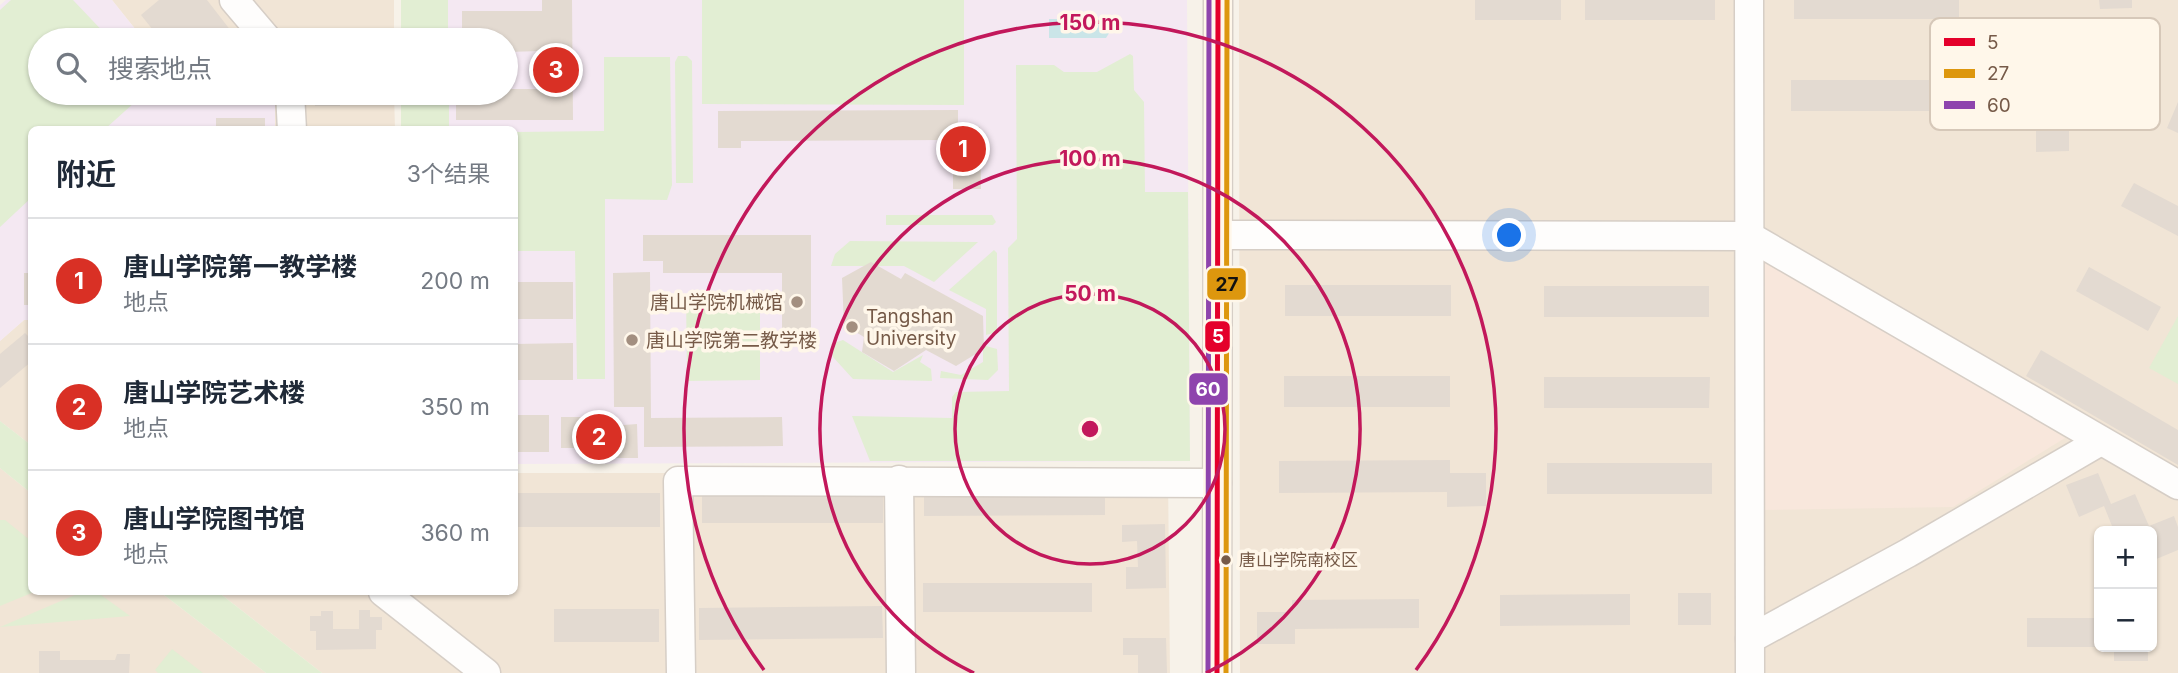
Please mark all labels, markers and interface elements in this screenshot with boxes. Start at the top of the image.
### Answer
text: 150 m [1060,10,1120,35]
legend [1930,18,2160,130]
search box [28,28,518,105]
text: 5 [1987,31,1999,54]
pin: 3 [533,44,579,96]
icon: search [52,48,90,86]
text: 搜索地点 [108,53,212,84]
text: 27 [1987,62,2009,85]
text: 60 [1987,94,2011,117]
pin: 1 [940,123,986,175]
text: 100 m [1059,146,1121,171]
text: 附近 [56,156,116,192]
text: 3个结果 [407,160,490,188]
your location [1492,218,1526,252]
text: 唐山学院第一教学楼 [123,251,357,282]
text: 1 [74,267,84,295]
text: 200 m [420,267,490,295]
line badge: 27 [1206,267,1247,301]
text: 27 [1215,273,1239,296]
text: 50 m [1064,281,1116,306]
text: 地点 [123,288,169,316]
place label: 唐山学院机械馆 [650,291,783,314]
marker: 唐山学院机械馆 [789,294,805,310]
place label: Tangshan University [866,305,957,350]
marker: Tangshan University [844,319,860,335]
line badge: 5 [1204,320,1231,353]
text: 5 [1212,325,1224,348]
place label: 唐山学院第二教学楼 [646,329,817,352]
marker: 唐山学院第二教学楼 [624,332,640,348]
line badge: 60 [1188,372,1229,406]
text: 唐山学院艺术楼 [123,377,305,408]
text: 60 [1195,378,1221,401]
text: 2 [72,393,86,421]
text: 350 m [421,393,490,421]
pin: 2 [576,411,622,463]
text: 地点 [123,414,169,442]
centre of rings [1078,417,1102,441]
text: 唐山学院图书馆 [123,503,305,534]
text: 3 [72,519,86,547]
text: 360 m [420,519,490,547]
map controls [2094,526,2157,652]
button: + [2094,526,2157,589]
text: 地点 [123,540,169,568]
place label: 唐山学院南校区 [1239,550,1358,570]
marker: 唐山学院南校区 [1219,553,1233,567]
button: − [2094,589,2157,652]

